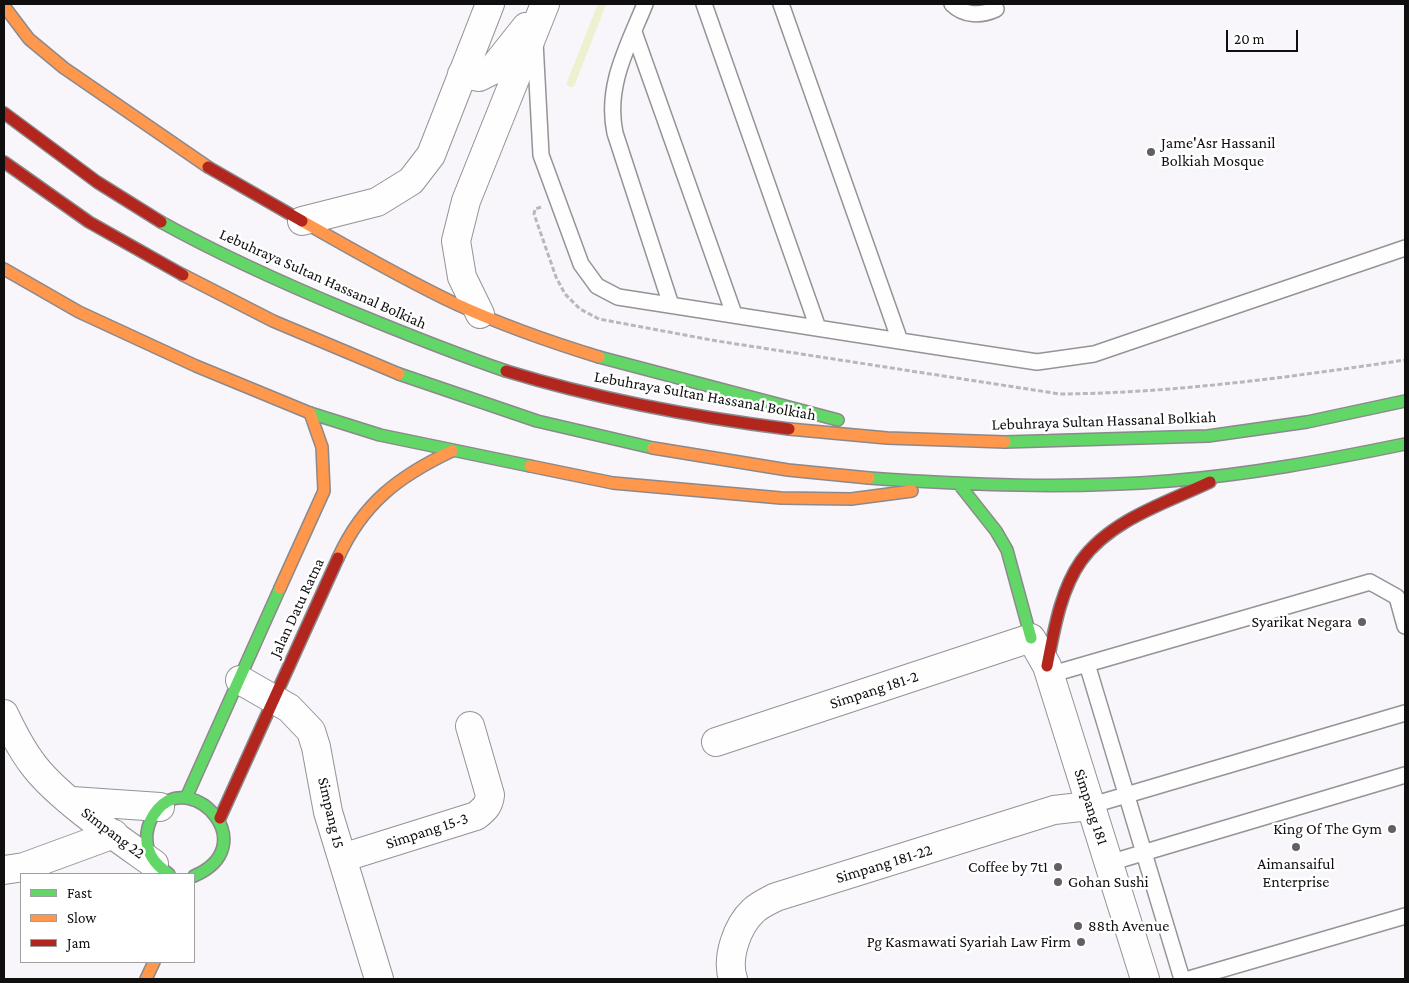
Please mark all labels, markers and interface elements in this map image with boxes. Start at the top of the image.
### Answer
scale bar [1229,20,1302,52]
text: 20 m [1234,31,1265,47]
place label: Jame'Asr Hassanil Bolkiah Mosque [1161,133,1276,171]
marker: Jame'Asr Hassanil Bolkiah Mosque [1145,146,1157,158]
street label: Lebuhraya Sultan Hassanal Bolkiah [216,225,430,333]
street label: Lebuhraya Sultan Hassanal Bolkiah [593,367,817,425]
street label: Lebuhraya Sultan Hassanal Bolkiah [991,407,1217,435]
street label: Jalan Datu Ratna [266,555,328,661]
place label: Syarikat Negara [1252,612,1352,632]
marker: Syarikat Negara [1356,616,1368,628]
street label: Simpang 181-2 [827,667,921,713]
street label: Simpang 181 [1070,767,1112,847]
street label: Simpang 15 [313,776,349,850]
street label: Simpang 22 [77,803,149,863]
street label: Simpang 15-3 [383,809,471,853]
place label: King Of The Gym [1273,819,1382,839]
marker: King Of The Gym [1386,823,1398,835]
street label: Simpang 181-22 [834,840,934,888]
marker: Aimansaiful Enterprise [1290,841,1302,853]
place label: Aimansaiful Enterprise [1257,854,1335,892]
place label: Coffee by 7t1 [968,857,1048,877]
marker: Coffee by 7t1 [1052,861,1064,873]
place label: Gohan Sushi [1068,872,1149,892]
legend [20,873,195,963]
marker: Gohan Sushi [1052,876,1064,888]
text: Fast [67,885,92,901]
text: Slow [67,910,96,926]
place label: 88th Avenue [1088,916,1169,936]
marker: 88th Avenue [1072,920,1084,932]
place label: Pg Kasmawati Syariah Law Firm [867,932,1071,952]
text: Jam [67,935,90,951]
marker: Pg Kasmawati Syariah Law Firm [1075,936,1087,948]

